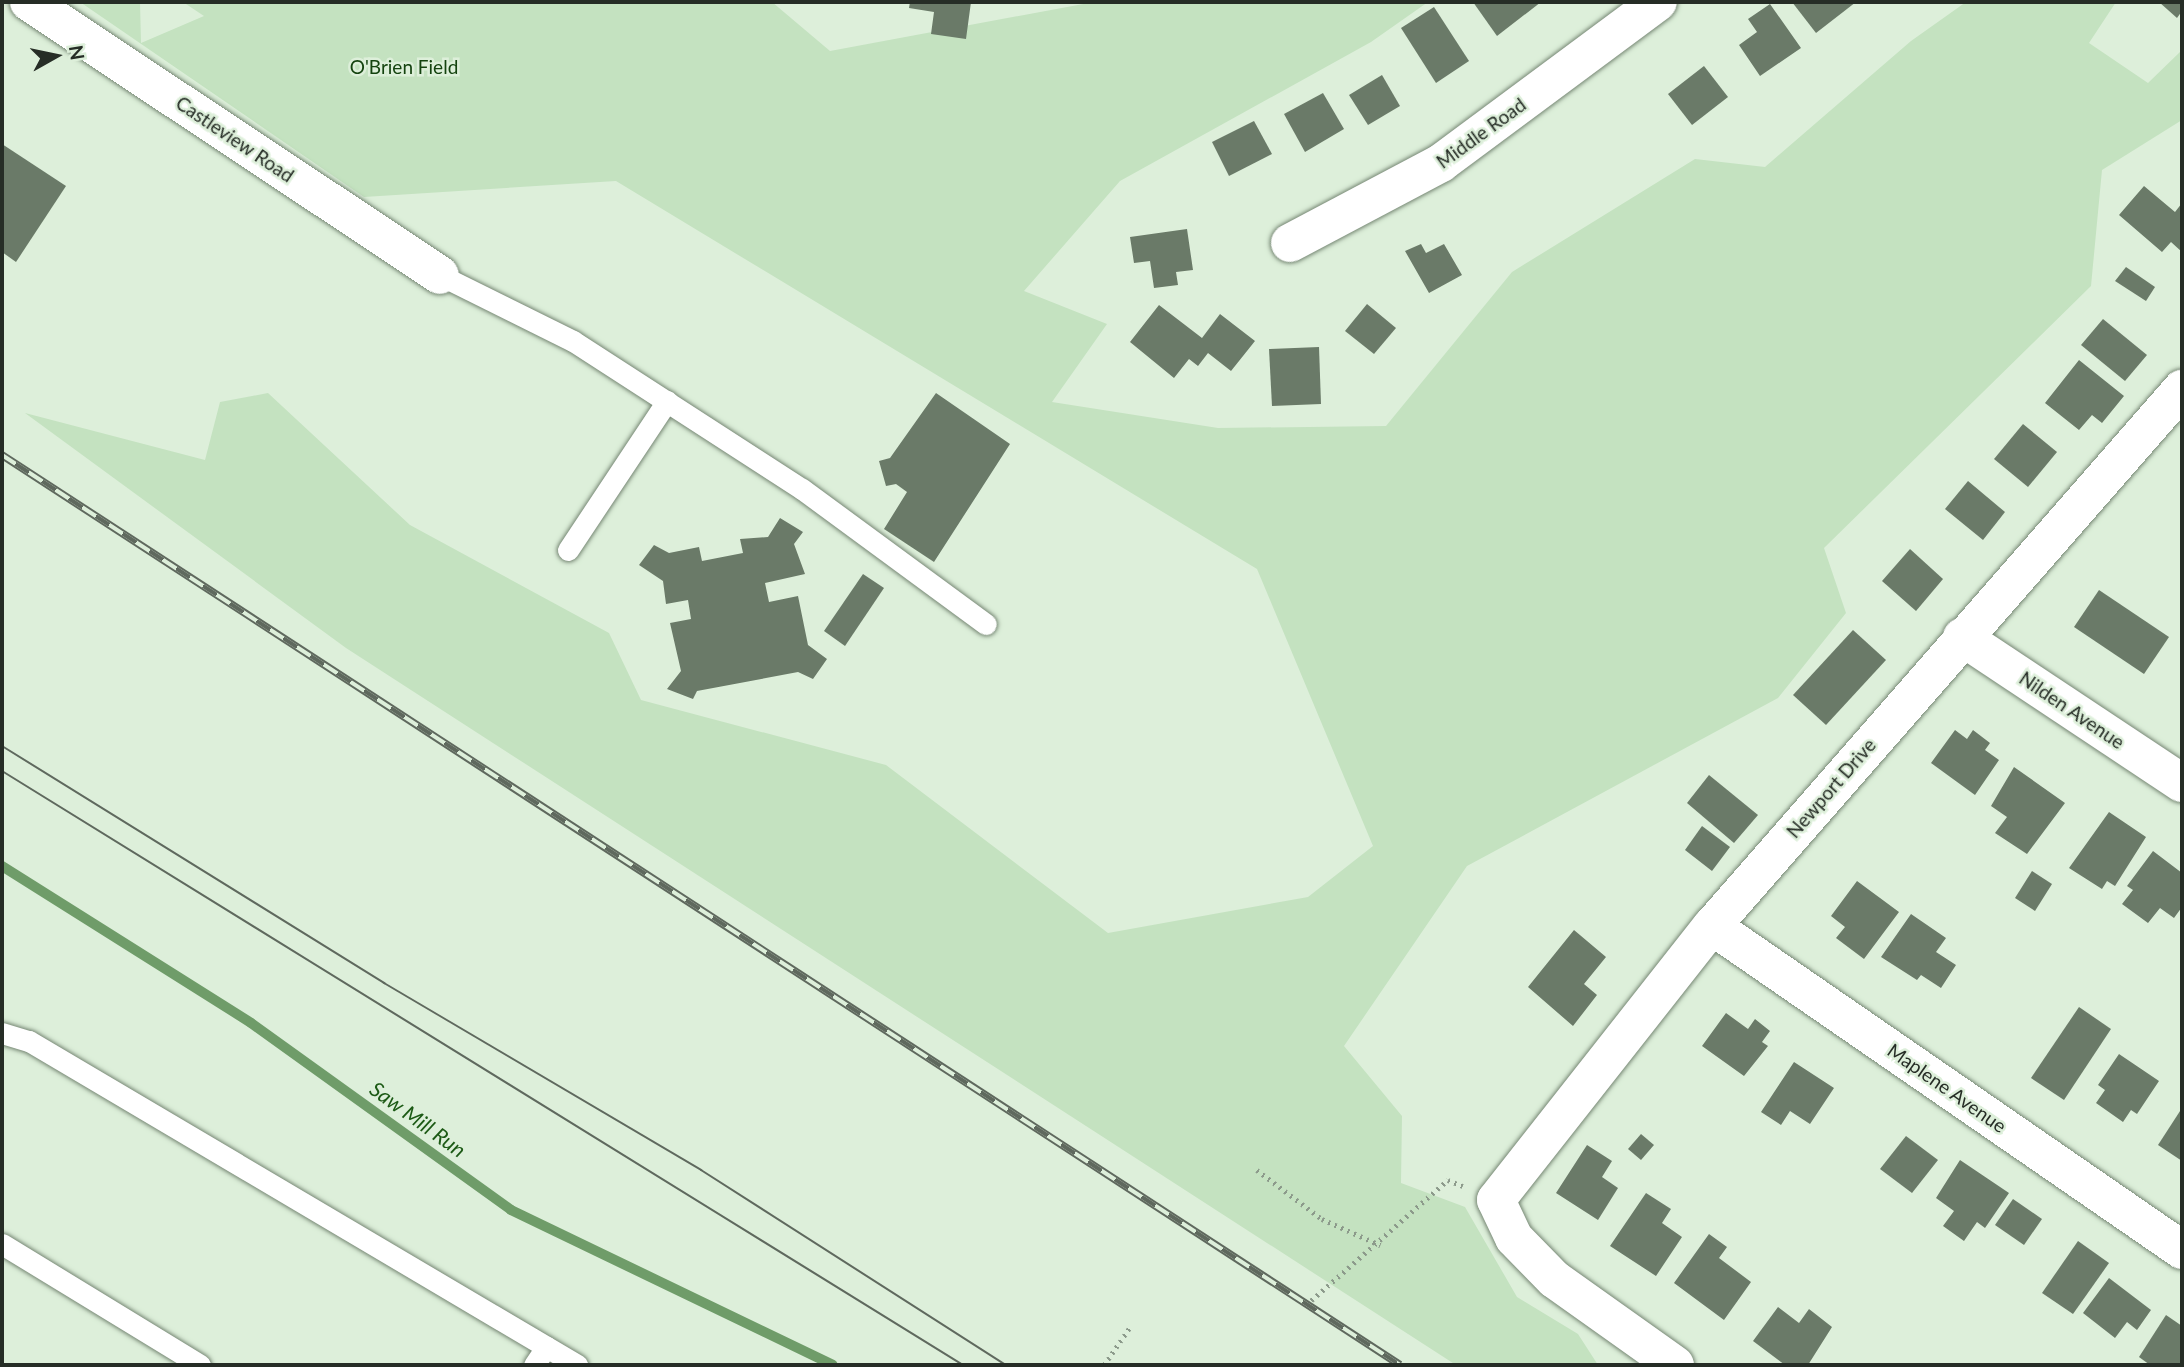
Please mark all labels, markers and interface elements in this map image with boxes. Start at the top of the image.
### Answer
north arrow [21,21,91,91]
text: N [65,44,90,62]
park label: O'Brien Field [350,56,458,78]
street label: Castleview Road [172,91,298,187]
street label: Middle Road [1432,93,1530,173]
street label: Nilden Avenue [2015,666,2129,754]
street label: Newport Drive [1782,734,1880,842]
street label: Maplene Avenue [1883,1038,2011,1138]
water label: Saw Mill Run [365,1076,471,1162]

